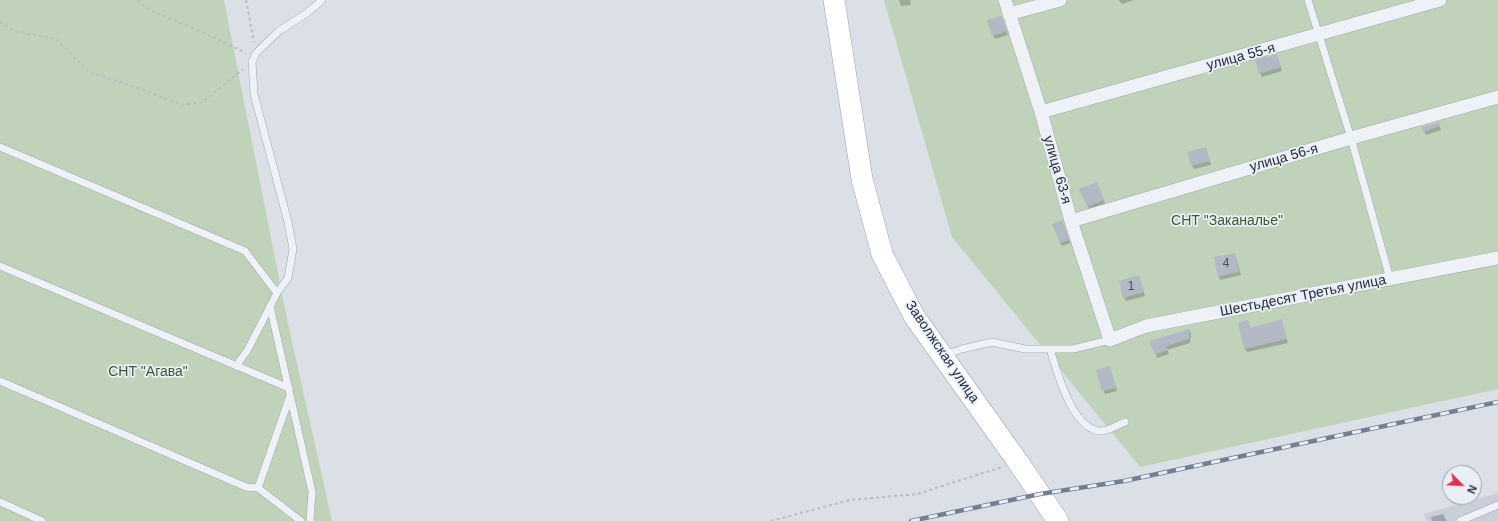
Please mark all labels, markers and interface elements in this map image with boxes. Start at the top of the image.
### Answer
street label: улица 55-я [1205,40,1277,74]
street label: улица 63-я [1039,134,1075,206]
street label: улица 56-я [1248,140,1320,176]
park label: СНТ "Заканалье" [1171,213,1283,229]
house number: 4 [1223,257,1229,271]
street label: Шестьдесят Третья улица [1219,272,1387,320]
house number: 1 [1128,280,1134,294]
street label: Заволжская улица [902,298,982,406]
park label: СНТ "Агава" [108,364,188,380]
north arrow [1442,465,1482,505]
text: N [1465,483,1479,496]

